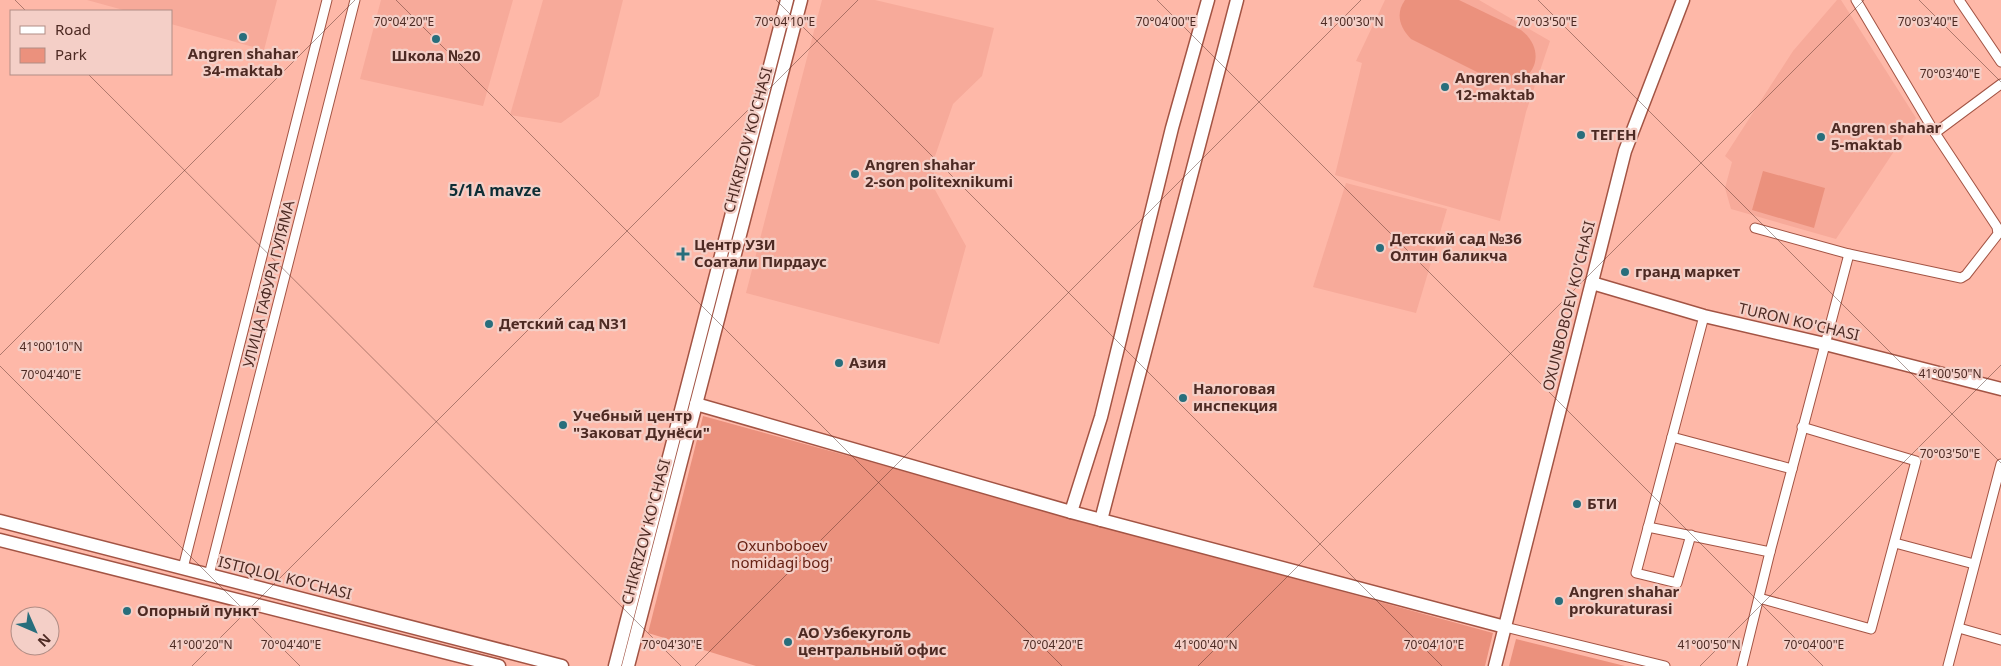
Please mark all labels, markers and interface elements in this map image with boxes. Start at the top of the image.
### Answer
legend [10,10,172,75]
text: 70°04'20"E [374,13,434,30]
text: 70°04'10"E [755,13,815,30]
text: 70°04'00"E [1136,13,1196,30]
text: 41°00'30"N [1320,13,1384,30]
text: 70°03'50"E [1517,13,1577,30]
text: 70°03'40"E [1898,13,1958,30]
text: Road [55,19,91,39]
marker: Angren shahar 34-maktab [237,31,249,43]
marker: Школа №20 [430,33,442,45]
place label: Angren shahar 34-maktab [188,43,298,80]
text: Park [55,44,87,64]
place label: Школа №20 [391,45,481,65]
street label: CHIKRIZOV KO'CHASI [718,65,776,215]
text: 70°03'40"E [1920,65,1980,82]
place label: Angren shahar 12-maktab [1455,67,1566,104]
marker: Angren shahar 12-maktab [1439,81,1451,93]
place label: Angren shahar 5-maktab [1831,117,1942,154]
place label: ТЕГЕН [1591,124,1636,144]
marker: ТЕГЕН [1575,129,1587,141]
marker: Angren shahar 5-maktab [1815,131,1827,143]
place label: Angren shahar 2-son politexnikumi [865,154,1013,191]
marker: Angren shahar 2-son politexnikumi [849,168,861,180]
district label: 5/1A mavze [449,179,541,201]
street label: УЛИЦА ГАФУРА ГУЛЯМА [238,198,299,369]
street label: OXUNBOBOEV KO'CHASI [1537,219,1599,393]
place label: Детский сад №36 Олтин баликча [1390,228,1522,265]
place label: Центр УЗИ Соатали Пирдаус [694,234,827,271]
marker: Детский сад №36 Олтин баликча [1374,242,1386,254]
marker: Центр УЗИ Соатали Пирдаус [676,247,690,261]
place label: гранд маркет [1635,261,1740,281]
marker: гранд маркет [1619,266,1631,278]
street label: TURON KO'CHASI [1737,297,1862,345]
place label: Детский сад N31 [499,313,628,333]
marker: Детский сад N31 [483,318,495,330]
text: 41°00'10"N [19,338,83,355]
place label: Азия [849,352,886,372]
marker: Азия [833,357,845,369]
text: 41°00'50"N [1918,365,1982,382]
text: 70°04'40"E [21,366,81,383]
place label: Налоговая инспекция [1193,378,1278,415]
marker: Налоговая инспекция [1177,392,1189,404]
place label: Учебный центр "Заковат Дунёси" [573,405,710,442]
marker: Учебный центр "Заковат Дунёси" [557,419,569,431]
text: 70°03'50"E [1920,445,1980,462]
street label: CHIKRIZOV KO'CHASI [616,457,674,607]
place label: БТИ [1587,493,1617,513]
marker: БТИ [1571,498,1583,510]
park label: Oxunboboev nomidagi bog' [731,535,833,572]
street label: ISTIQLOL KO'CHASI [216,551,354,603]
place label: Angren shahar prokuraturasi [1569,581,1680,618]
marker: Angren shahar prokuraturasi [1553,595,1565,607]
place label: Опорный пункт [137,600,259,620]
marker: Опорный пункт [121,605,133,617]
north arrow [10,606,60,656]
place label: АО Узбекуголь центральный офис [798,622,947,659]
text: N [34,630,55,651]
text: 41°00'20"N [169,636,233,653]
text: 70°04'40"E [261,636,321,653]
text: 70°04'30"E [642,636,702,653]
marker: АО Узбекуголь центральный офис [782,636,794,648]
text: 70°04'20"E [1023,636,1083,653]
text: 41°00'40"N [1174,636,1238,653]
text: 70°04'10"E [1404,636,1464,653]
text: 41°00'50"N [1677,636,1741,653]
text: 70°04'00"E [1784,636,1844,653]

